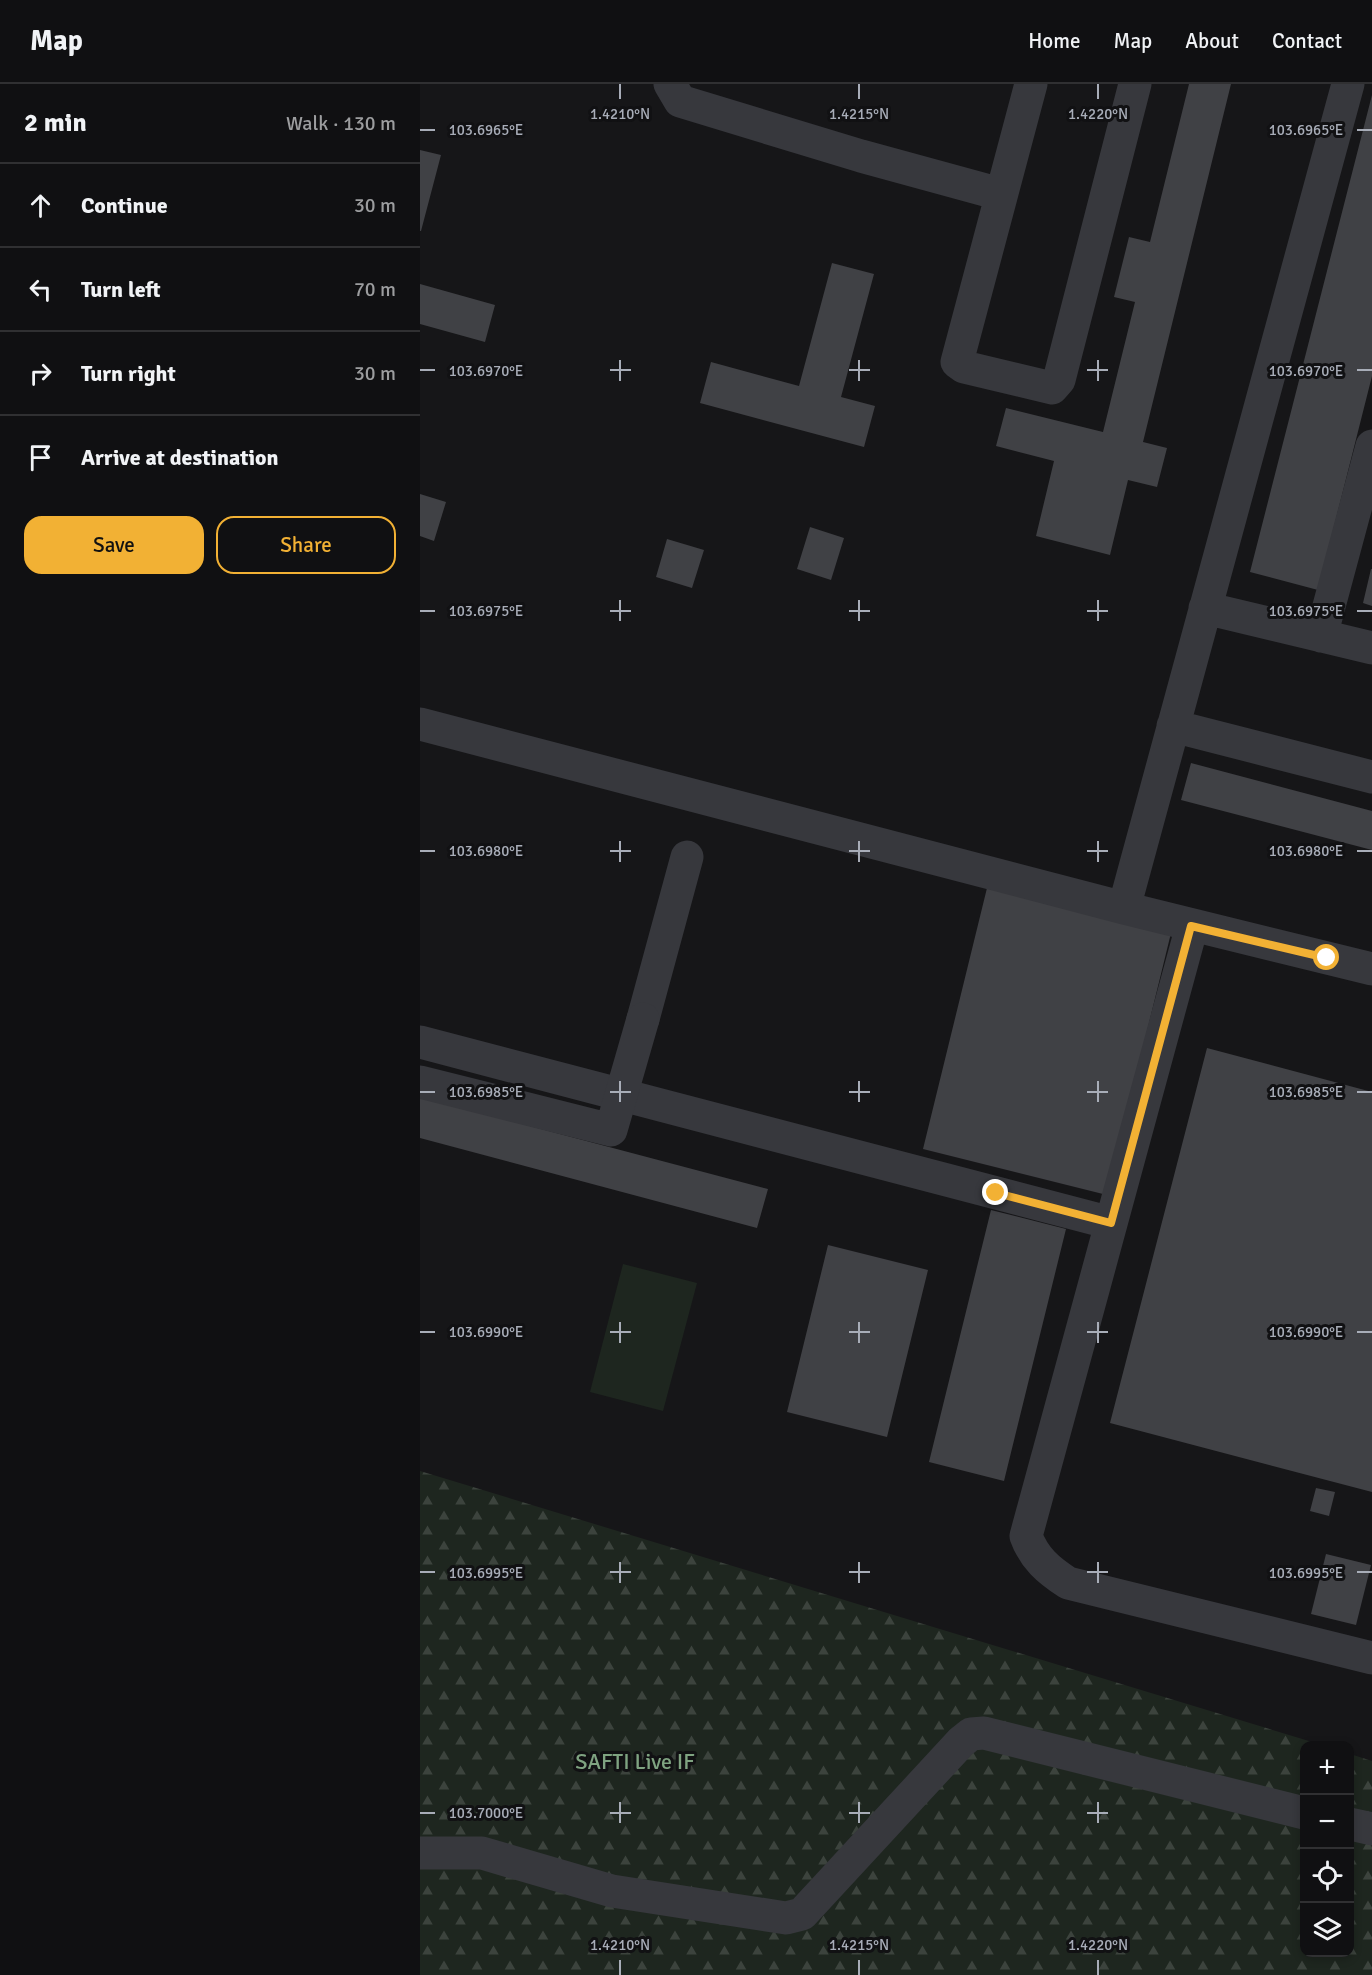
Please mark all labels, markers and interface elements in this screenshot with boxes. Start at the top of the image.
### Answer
text: Map [30,24,83,58]
text: Home [1028,28,1081,54]
text: Map [1114,28,1152,54]
text: About [1185,28,1239,54]
text: Contact [1272,28,1342,54]
text: 1.4210°N [590,105,650,123]
text: 1.4215°N [829,105,889,123]
text: 1.4220°N [1068,105,1128,123]
text: 2 min [24,107,87,139]
text: Walk · 130 m [286,111,396,136]
text: 103.6965°E [449,121,523,139]
text: 103.6965°E [1269,121,1343,139]
icon: ahead [24,189,57,222]
text: Continue [81,192,168,219]
text: 30 m [354,193,396,218]
icon: left [24,273,57,306]
text: Turn left [81,276,161,303]
text: 70 m [354,277,396,302]
icon: right [24,357,57,390]
text: Turn right [81,360,176,387]
text: 30 m [354,361,396,386]
text: 103.6970°E [449,362,523,380]
text: 103.6970°E [1269,362,1343,380]
icon: arrive [24,441,57,474]
text: Arrive at destination [81,444,278,471]
button: Save [24,516,204,574]
button: Share [216,516,396,574]
text: 103.6975°E [449,602,523,620]
text: 103.6975°E [1269,602,1343,620]
text: 103.6980°E [449,842,523,860]
text: 103.6980°E [1269,842,1343,860]
route start [1313,944,1339,970]
text: 103.6985°E [449,1083,523,1101]
text: 103.6985°E [1269,1083,1343,1101]
route end [982,1179,1008,1205]
text: 103.6990°E [449,1323,523,1341]
text: 103.6990°E [1269,1323,1343,1341]
text: 103.6995°E [449,1564,523,1582]
text: 103.6995°E [1269,1564,1343,1582]
map controls [1300,1741,1354,1957]
button: + [1300,1741,1354,1795]
park label: SAFTI Live IF [575,1748,695,1775]
button: − [1300,1795,1354,1849]
text: 103.7000°E [449,1804,523,1822]
button: locate [1300,1849,1354,1903]
button: layers [1300,1903,1354,1957]
text: 1.4210°N [590,1936,650,1954]
text: 1.4215°N [829,1936,889,1954]
text: 1.4220°N [1068,1936,1128,1954]

